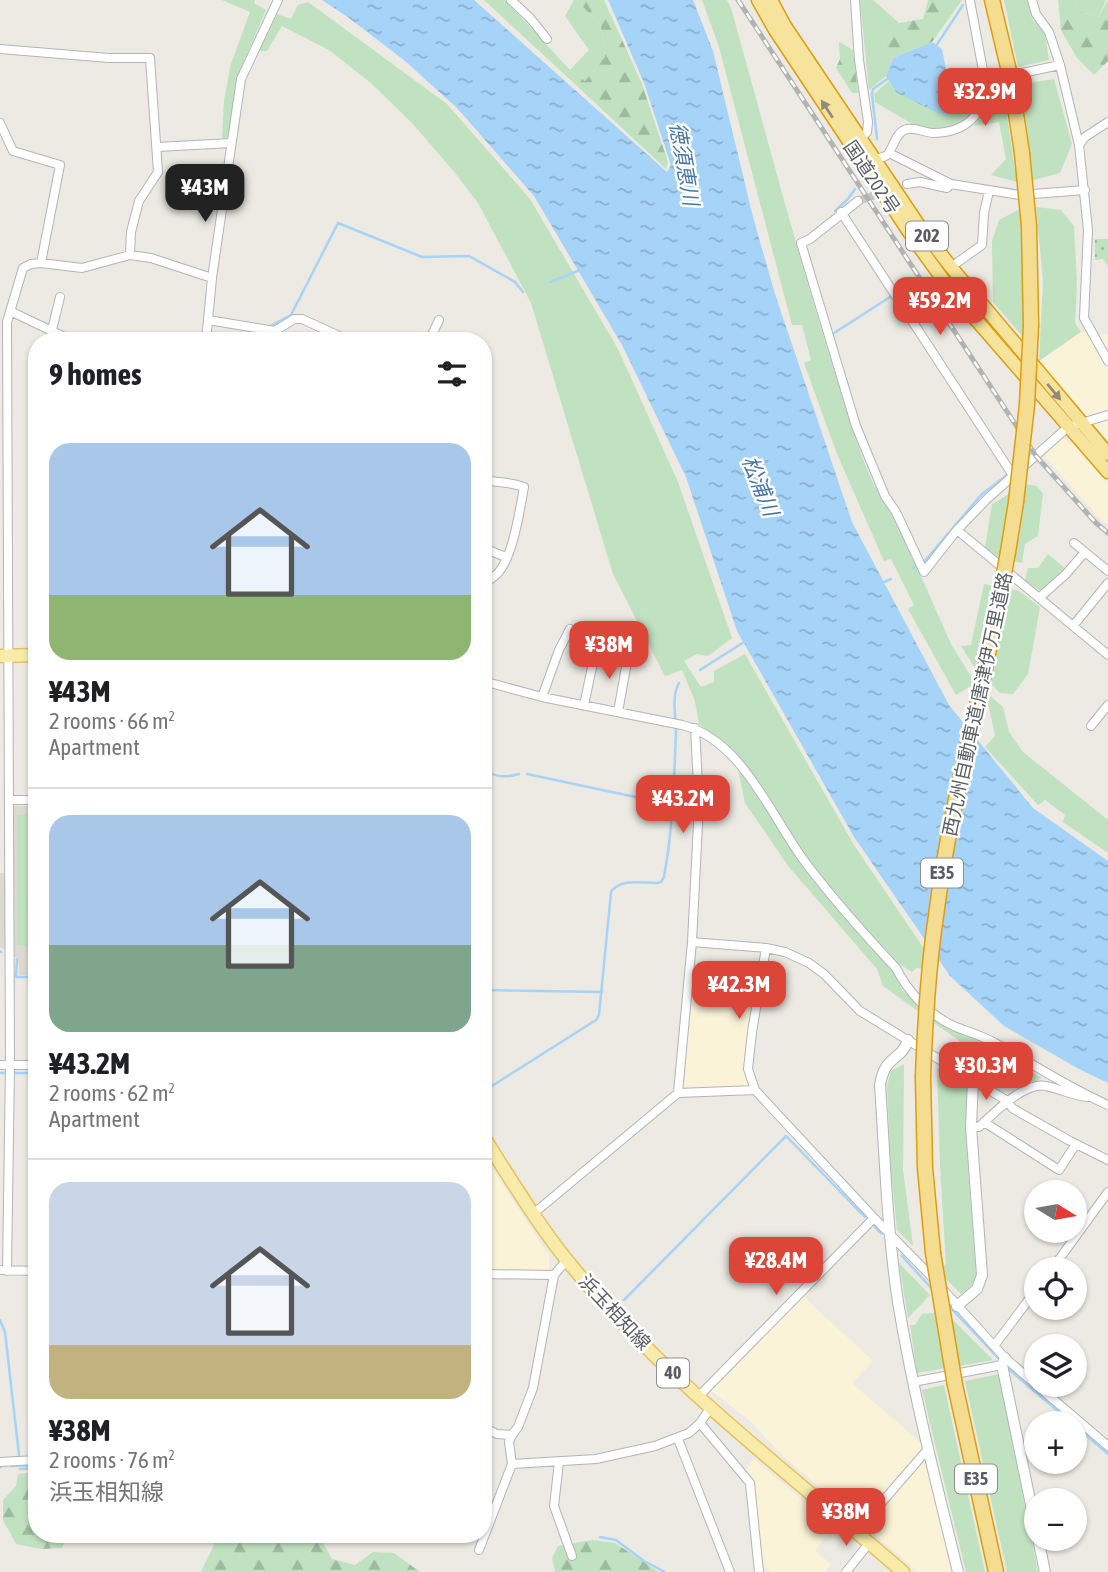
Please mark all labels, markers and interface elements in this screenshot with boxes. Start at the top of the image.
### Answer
pin: ¥32.9M [928,68,1042,128]
text: ¥32.9M [954,78,1016,104]
one-way arrow [820,99,833,119]
water label: 徳須恵川 [666,120,704,209]
street label: 国道202号 [839,136,905,218]
pin: ¥43M [164,164,246,224]
text: ¥43M [181,174,229,200]
road number: 202 [906,222,948,250]
pin: ¥59.2M [883,278,997,337]
text: ¥59.2M [909,287,971,313]
icon: filters [433,355,471,393]
text: 9 homes [49,357,142,391]
one-way arrow [1047,383,1062,401]
water label: 松浦川 [738,452,785,521]
icon: home [197,489,323,615]
street label: 西九州自動車道;唐津伊万里道路 [938,570,1016,838]
pin: ¥38M [568,622,650,681]
text: ¥38M [585,631,633,657]
text: ¥43M [49,674,111,708]
text: 2 rooms · 66 m² [49,708,175,734]
text: Apartment [49,734,140,760]
pin: ¥43.2M [626,776,740,835]
text: ¥43.2M [652,785,714,811]
road number: E35 [921,858,963,888]
icon: home [197,861,323,987]
pin: ¥42.3M [682,962,796,1021]
text: ¥42.3M [708,971,770,997]
pin: ¥30.3M [929,1042,1043,1102]
text: ¥43.2M [49,1046,130,1080]
text: ¥30.3M [955,1052,1017,1078]
text: 2 rooms · 62 m² [49,1080,175,1106]
text: Apartment [49,1106,140,1132]
north arrow [1024,1180,1087,1242]
map controls [1024,1180,1087,1551]
icon: home [197,1228,323,1354]
pin: ¥28.4M [719,1238,833,1297]
text: ¥28.4M [745,1247,807,1273]
button: locate [1024,1257,1087,1320]
street label: 浜玉相知線 [575,1270,655,1354]
button: layers [1024,1334,1087,1397]
road number: 40 [657,1358,689,1388]
button: + [1024,1411,1087,1474]
text: ¥38M [49,1413,111,1447]
text: 2 rooms · 76 m² [49,1447,175,1473]
road number: E35 [955,1464,997,1494]
text: 浜玉相知線 [49,1479,164,1505]
pin: ¥38M [805,1488,887,1548]
button: − [1024,1488,1087,1551]
text: ¥38M [822,1498,870,1524]

